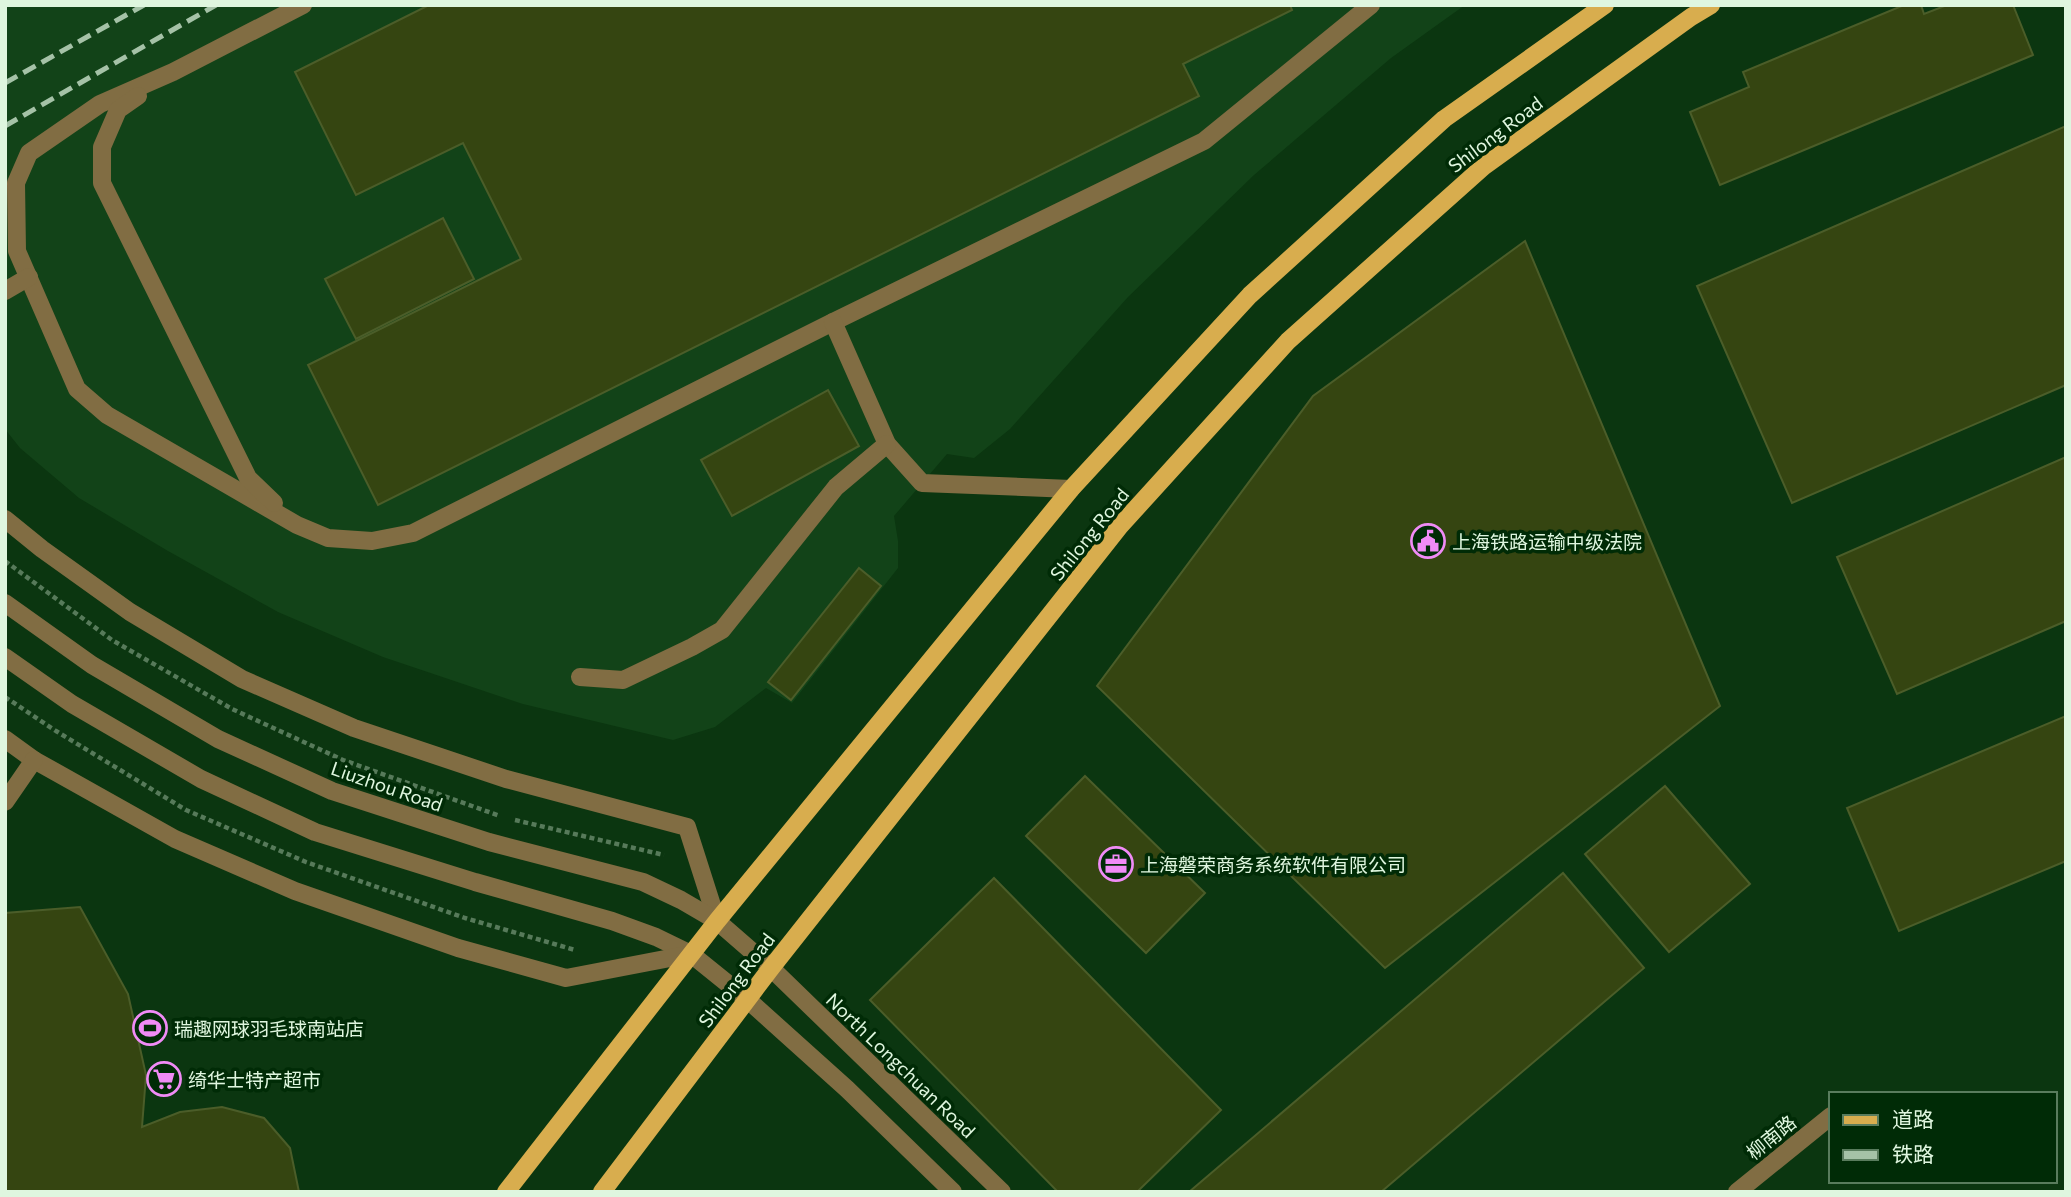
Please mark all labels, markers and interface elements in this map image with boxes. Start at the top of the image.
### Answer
street label: Shilong Road [1443,91,1547,177]
street label: Shilong Road [1045,483,1133,585]
public building icon: 上海铁路运输中级法院 [1409,522,1447,560]
place label: 上海铁路运输中级法院 [1452,530,1642,553]
street label: Liuzhou Road [328,756,446,816]
office icon: 上海磐荣商务系统软件有限公司 [1097,845,1135,883]
place label: 上海磐荣商务系统软件有限公司 [1140,853,1406,876]
street label: Shilong Road [693,928,779,1032]
street label: North Longchuan Road [822,988,980,1142]
sports icon: 瑞趣网球羽毛球南站店 [131,1009,169,1047]
place label: 瑞趣网球羽毛球南站店 [174,1017,364,1040]
supermarket icon: 绮华士特产超市 [145,1060,183,1098]
place label: 绮华士特产超市 [188,1068,321,1091]
legend [1829,1092,2057,1183]
text: 道路 [1892,1106,1934,1131]
street label: 柳南路 [1742,1110,1800,1164]
text: 铁路 [1892,1141,1934,1166]

